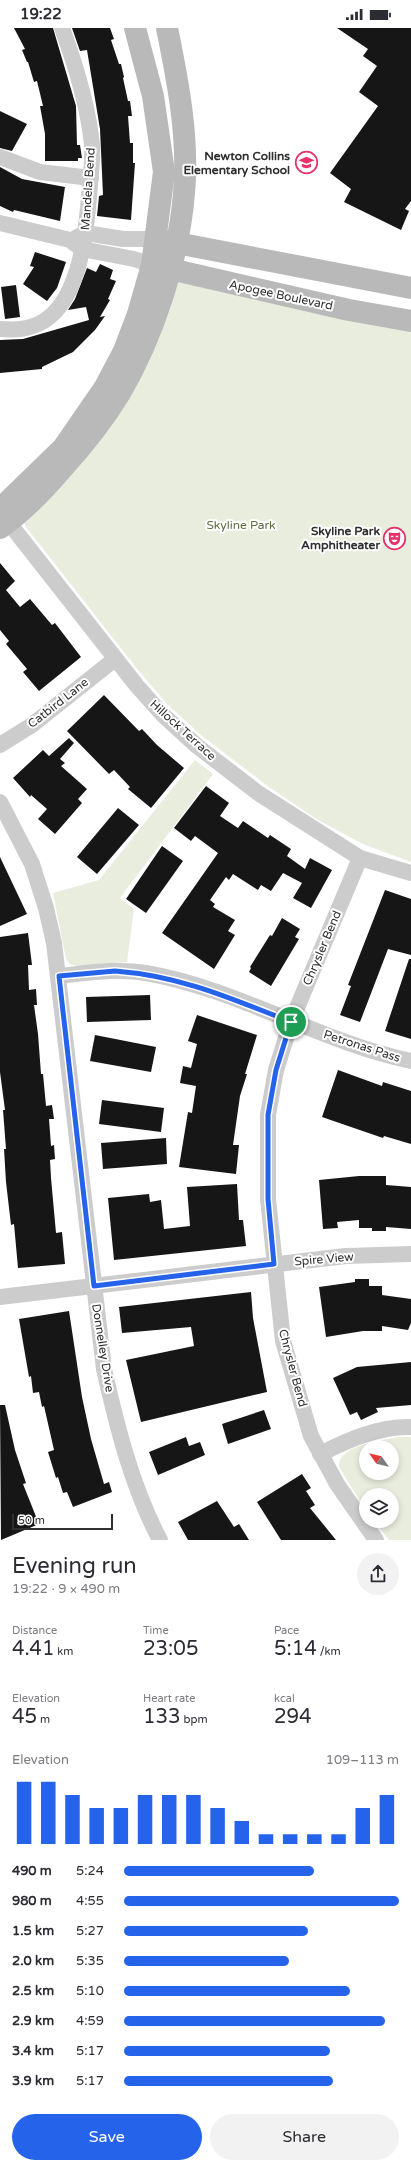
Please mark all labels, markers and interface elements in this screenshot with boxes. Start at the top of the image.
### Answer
text: 19:22 [20,5,62,23]
street label: Mandela Bend [78,147,98,231]
place label: Newton Collins Elementary School [183,149,290,178]
school or university icon: Newton Collins Elementary School [293,150,319,176]
street label: Apogee Boulevard [228,277,334,313]
park label: Skyline Park [206,518,276,532]
place label: Skyline Park Amphitheater [301,524,380,553]
theatre icon: Skyline Park Amphitheater [382,525,408,551]
street label: Catbird Lane [25,675,91,731]
street label: Hillock Terrace [147,697,219,763]
street label: Chrysler Bend [300,909,344,987]
pin [274,1005,308,1039]
icon: arrive [280,1011,302,1033]
street label: Petronas Pass [322,1027,402,1065]
street label: Spire View [294,1249,355,1269]
street label: Donnelley Drive [89,1303,117,1393]
street label: Chrysler Bend [276,1328,310,1408]
north arrow [359,1440,399,1480]
map controls [359,1440,399,1528]
button: layers [359,1488,399,1528]
scale bar [12,1512,113,1531]
text: 50 m [18,1514,45,1527]
text: Evening run [12,1553,137,1579]
button: share [357,1553,399,1595]
text: 19:22 · 9 × 490 m [12,1581,120,1597]
text: Distance [12,1624,57,1637]
text: Time [143,1624,169,1637]
text: Pace [274,1624,299,1637]
text: 4.41 [12,1637,54,1661]
text: 23:05 [143,1637,198,1661]
text: 5:14 [274,1637,317,1661]
text: km [54,1645,73,1658]
text: /km [317,1645,341,1658]
text: Elevation [12,1692,60,1705]
text: Heart rate [143,1692,195,1705]
text: kcal [274,1692,295,1705]
text: 45 [12,1705,37,1729]
text: 133 [143,1705,181,1729]
text: 294 [274,1705,312,1729]
text: m [37,1713,50,1726]
text: bpm [181,1713,208,1726]
text: Elevation [12,1752,69,1768]
text: 109–113 m [326,1752,399,1768]
text: 490 m [12,1863,52,1879]
text: 5:24 [76,1863,104,1879]
text: 980 m [12,1893,52,1909]
text: 4:55 [76,1893,104,1909]
text: 1.5 km [12,1923,54,1939]
text: 5:27 [76,1923,104,1939]
text: 2.0 km [12,1953,54,1969]
text: 5:35 [76,1953,104,1969]
text: 2.5 km [12,1983,54,1999]
text: 5:10 [76,1983,104,1999]
text: 2.9 km [12,2013,54,2029]
text: 4:59 [76,2013,104,2029]
text: 3.4 km [12,2043,54,2059]
text: 5:17 [76,2043,104,2059]
text: 3.9 km [12,2073,54,2089]
text: 5:17 [76,2073,104,2089]
button: Save [12,2114,202,2160]
button: Share [210,2114,399,2160]

